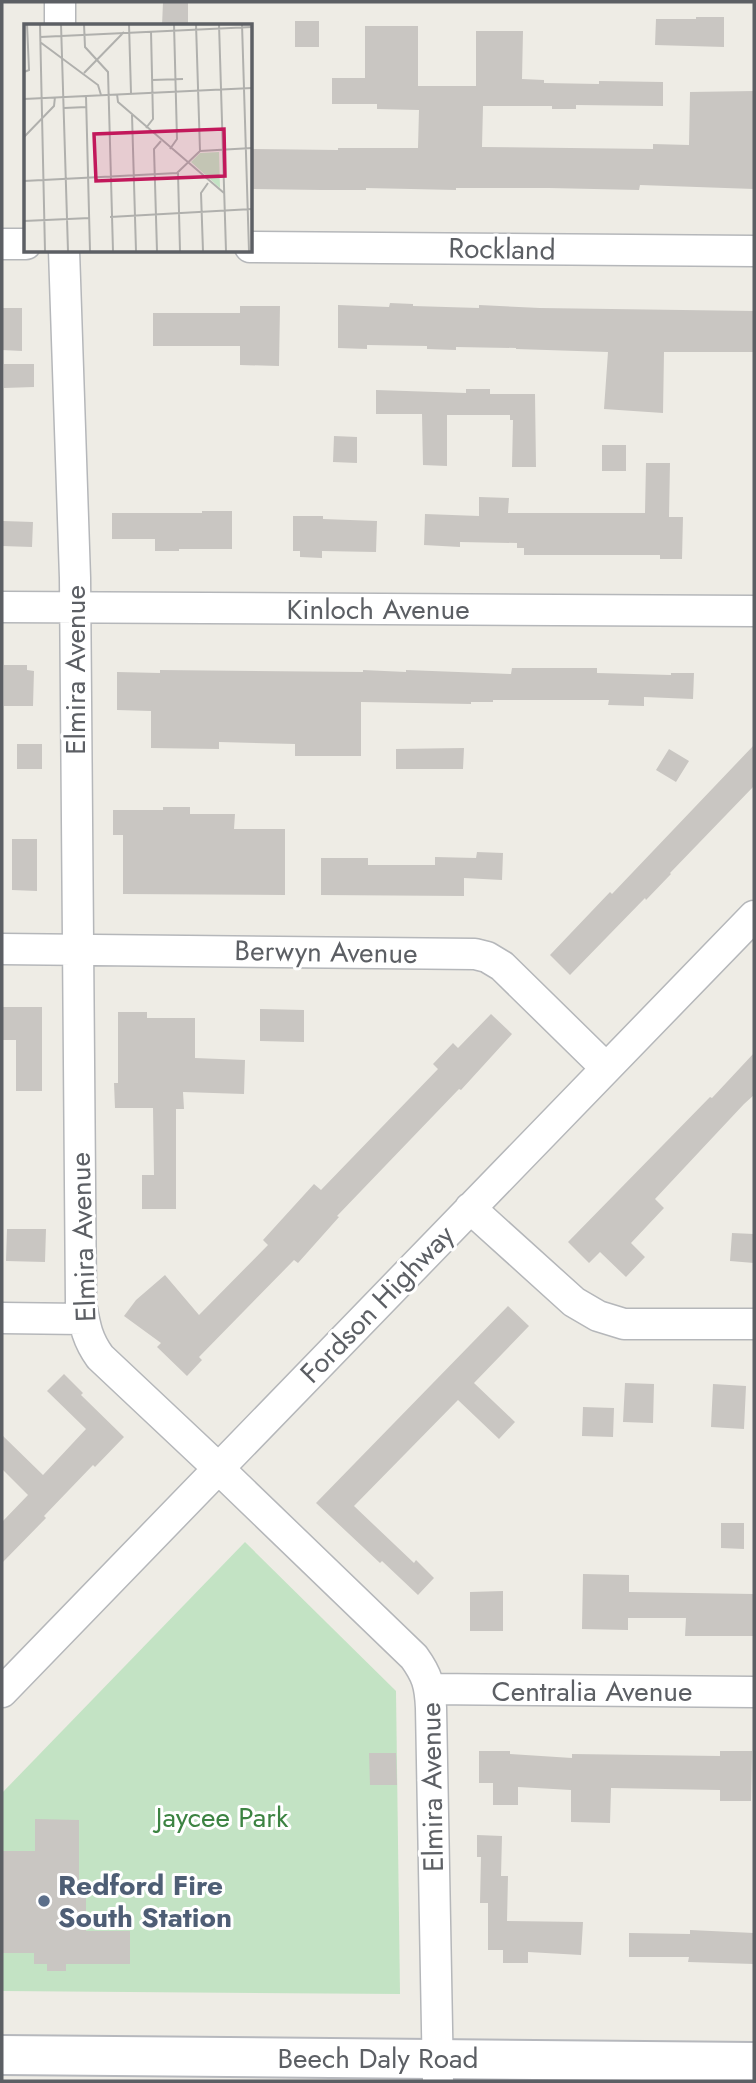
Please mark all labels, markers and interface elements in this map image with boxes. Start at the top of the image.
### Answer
inset map [24,24,252,252]
street label: Rockland [448,228,556,270]
street label: Elmira Avenue [55,585,96,755]
street label: Kinloch Avenue [286,589,470,630]
street label: Berwyn Avenue [234,930,418,974]
street label: Elmira Avenue [60,1152,106,1322]
street label: Fordson Highway [291,1215,464,1392]
street label: Centralia Avenue [492,1671,692,1712]
street label: Elmira Avenue [410,1702,454,1872]
park label: Jaycee Park [152,1797,289,1838]
place label: Redford Fire South Station [58,1865,232,1938]
marker: Redford Fire South Station [36,1893,52,1909]
street label: Beech Daly Road [277,2038,479,2079]

